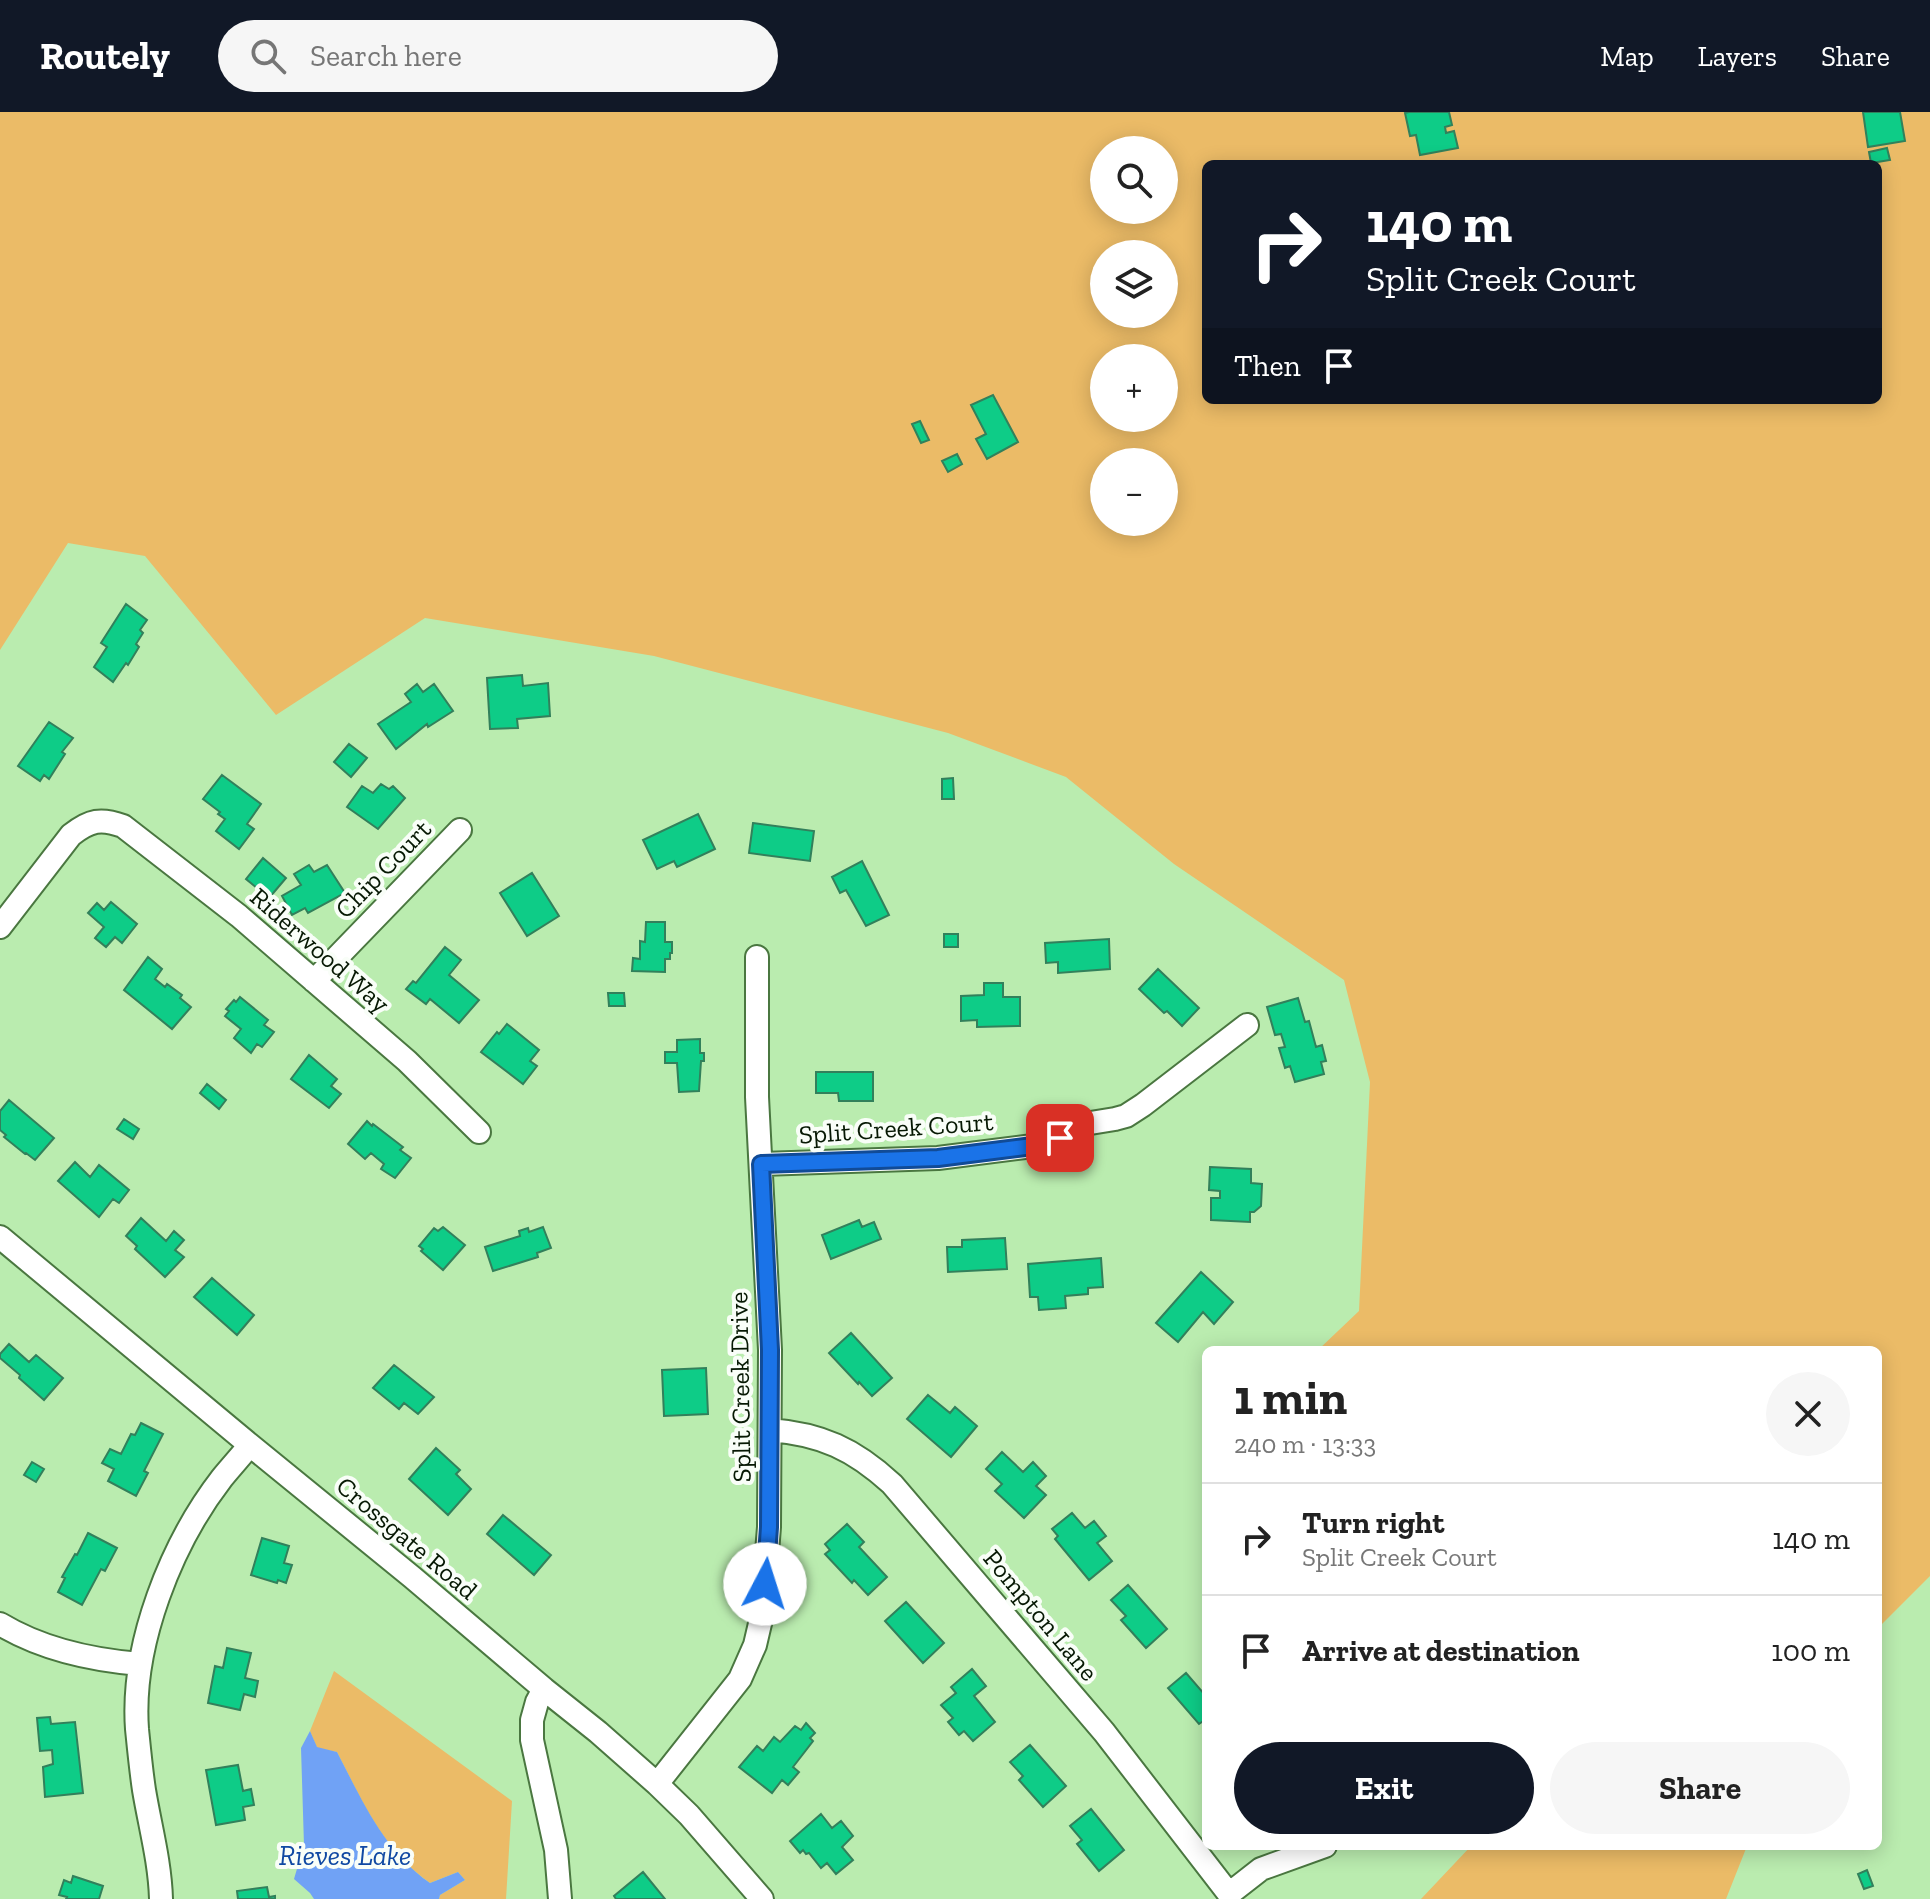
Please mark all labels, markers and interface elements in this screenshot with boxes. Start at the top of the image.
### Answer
search box [218,20,778,92]
text: Routely [40,33,170,79]
icon: search [246,34,290,78]
text: Search here [310,38,462,74]
text: Map [1600,40,1654,73]
text: Layers [1698,40,1777,73]
text: Share [1821,40,1890,73]
map controls [1090,136,1178,536]
button: search [1090,136,1178,224]
text: 140 m [1366,189,1512,256]
icon: right [1234,192,1338,296]
button: layers [1090,240,1178,328]
text: Split Creek Court [1366,257,1636,300]
button: + [1090,344,1178,432]
icon: arrive [1317,344,1361,388]
text: Then [1234,348,1301,384]
button: − [1090,448,1178,536]
street label: Chip Court [328,813,438,925]
street label: Riderwood Way [244,881,397,1020]
pin [1026,1104,1094,1172]
street label: Split Creek Court [798,1105,995,1151]
icon: arrive [1038,1116,1082,1160]
street label: Split Creek Drive [722,1291,758,1483]
text: 1 min [1234,1369,1347,1426]
button: close [1766,1372,1850,1456]
text: 240 m · 13:33 [1234,1428,1376,1460]
street label: Crossgate Road [330,1470,484,1606]
text: Turn right [1302,1505,1444,1541]
icon: right [1234,1517,1278,1561]
text: 140 m [1772,1521,1850,1557]
text: Split Creek Court [1302,1541,1497,1573]
position arrow [723,1542,807,1626]
street label: Pompton Lane [977,1543,1105,1687]
icon: arrive [1234,1629,1278,1673]
text: Arrive at destination [1302,1633,1579,1669]
text: 100 m [1771,1633,1850,1669]
button: Exit [1234,1742,1534,1834]
button: Share [1550,1742,1850,1834]
water label: Rieves Lake [279,1839,411,1872]

